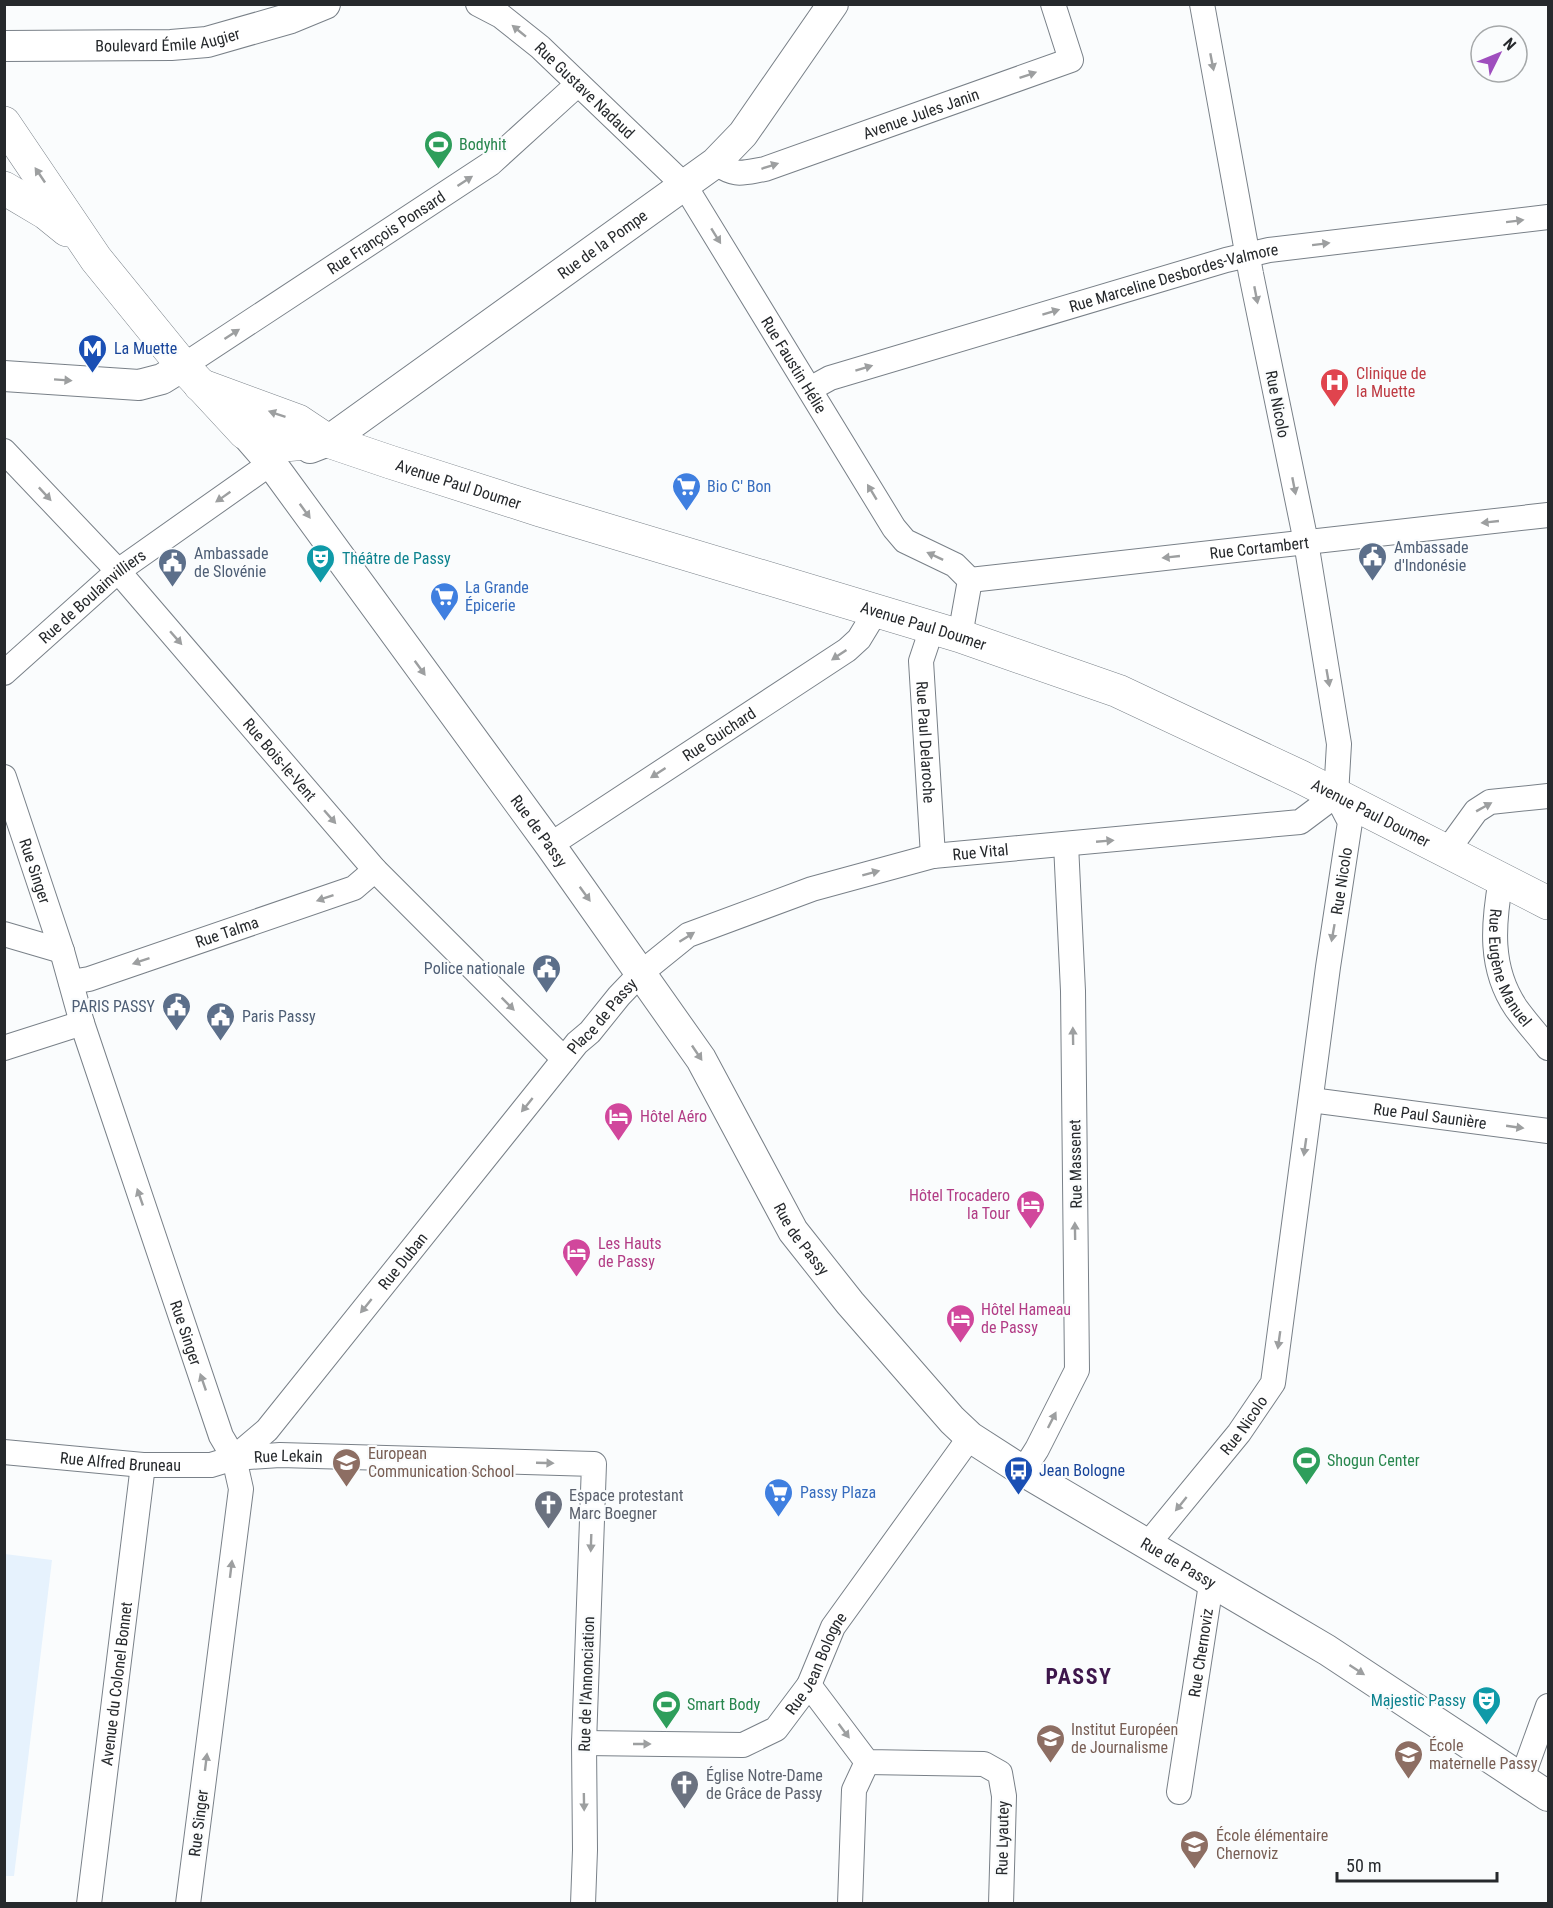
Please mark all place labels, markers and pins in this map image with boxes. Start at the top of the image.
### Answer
sports icon: Bodyhit [422,128,454,170]
place label: Bodyhit [459,135,507,154]
metro station icon: La Muette [77,332,109,374]
place label: La Muette [114,339,177,358]
place label: Clinique de la Muette [1356,364,1426,401]
hospital icon: Clinique de la Muette [1319,366,1351,408]
supermarket icon: Bio C' Bon [670,470,702,512]
place label: Bio C' Bon [707,477,771,496]
place label: Ambassade d'Indonésie [1394,538,1469,575]
public building icon: Ambassade d'Indonésie [1357,540,1389,582]
theatre icon: Théâtre de Passy [305,542,337,584]
place label: Ambassade de Slovénie [194,544,269,581]
public building icon: Ambassade de Slovénie [157,546,189,588]
place label: Théâtre de Passy [342,549,451,568]
place label: La Grande Épicerie [465,578,529,615]
supermarket icon: La Grande Épicerie [428,580,460,622]
public building icon: Police nationale [530,952,562,994]
place label: Police nationale [424,959,525,978]
public building icon: PARIS PASSY [160,990,192,1032]
place label: PARIS PASSY [72,997,156,1016]
public building icon: Paris Passy [205,1000,237,1042]
place label: Paris Passy [242,1007,316,1026]
hotel icon: Hôtel Aéro [603,1100,635,1142]
place label: Hôtel Aéro [640,1107,707,1126]
place label: Hôtel Trocadero la Tour [909,1186,1010,1223]
hotel icon: Hôtel Trocadero la Tour [1015,1188,1047,1230]
place label: Les Hauts de Passy [598,1234,661,1271]
hotel icon: Les Hauts de Passy [561,1236,593,1278]
place label: Hôtel Hameau de Passy [981,1300,1071,1337]
hotel icon: Hôtel Hameau de Passy [944,1302,976,1344]
place label: European Communication School [368,1444,514,1481]
sports icon: Shogun Center [1290,1444,1322,1486]
school or university icon: European Communication School [331,1446,363,1488]
place label: Shogun Center [1327,1451,1420,1470]
bus stop icon: Jean Bologne [1002,1454,1034,1496]
place label: Jean Bologne [1039,1461,1125,1480]
supermarket icon: Passy Plaza [763,1476,795,1518]
place label: Passy Plaza [800,1483,876,1502]
place label: Espace protestant Marc Boegner [569,1486,684,1523]
church icon: Espace protestant Marc Boegner [532,1488,564,1530]
theatre icon: Majestic Passy [1471,1684,1503,1726]
sports icon: Smart Body [650,1688,682,1730]
place label: Majestic Passy [1371,1691,1466,1710]
place label: Smart Body [687,1695,760,1714]
place label: Institut Européen de Journalisme [1071,1720,1178,1757]
school or university icon: Institut Européen de Journalisme [1034,1722,1066,1764]
place label: École maternelle Passy [1429,1736,1538,1773]
school or university icon: École maternelle Passy [1392,1738,1424,1780]
place label: Église Notre-Dame de Grâce de Passy [706,1766,823,1803]
church icon: Église Notre-Dame de Grâce de Passy [669,1768,701,1810]
place label: École élémentaire Chernoviz [1216,1826,1328,1863]
school or university icon: École élémentaire Chernoviz [1179,1828,1211,1870]

